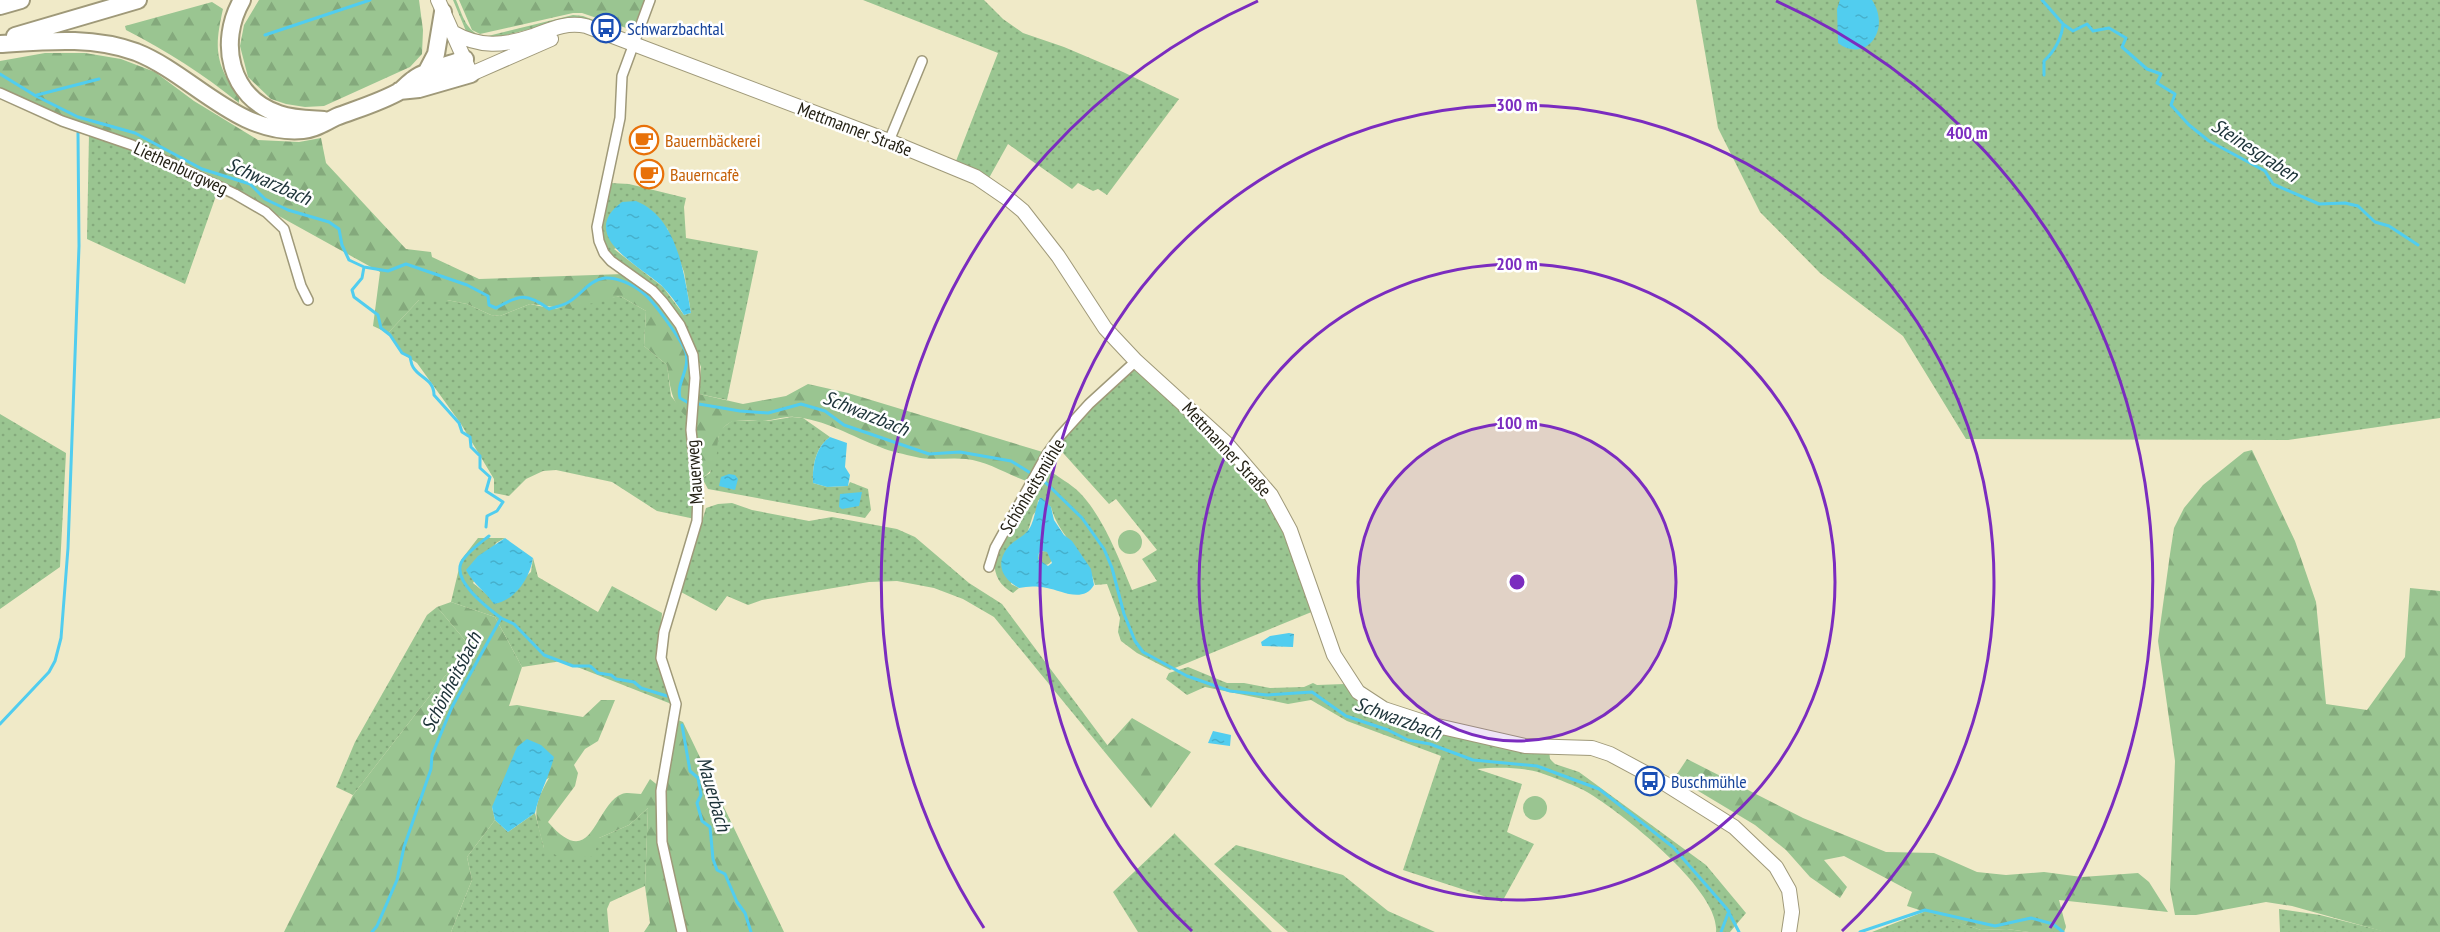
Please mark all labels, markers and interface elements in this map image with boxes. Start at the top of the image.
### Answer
bus stop icon: Schwarzbachtal [590,12,622,44]
place label: Schwarzbachtal [627,17,725,40]
text: 300 m [1496,93,1538,116]
street label: Mettmanner Straße [795,97,915,161]
water label: Steinesgraben [2207,112,2304,188]
text: 400 m [1946,121,1988,144]
cafe icon: Bauernbäckerei [628,124,660,156]
place label: Bauernbäckerei [665,129,761,152]
street label: Liethenburgweg [130,136,232,200]
water label: Schwarzbach [223,151,316,212]
cafe icon: Bauerncafè [633,158,665,190]
place label: Bauerncafè [670,163,739,186]
text: 200 m [1496,252,1538,275]
water label: Schwarzbach [820,384,914,442]
street label: Mettmanner Straße [1177,397,1277,501]
text: 100 m [1496,411,1538,434]
street label: Schönheitsmühle [995,434,1069,538]
street label: Mauerweg [680,439,708,505]
centre of rings [1507,572,1527,592]
water label: Schönheitsbach [415,627,488,736]
water label: Schwarzbach [1351,690,1446,746]
water label: Mauerbach [691,754,737,835]
bus stop icon: Buschmühle [1634,765,1666,797]
place label: Buschmühle [1671,770,1747,793]

